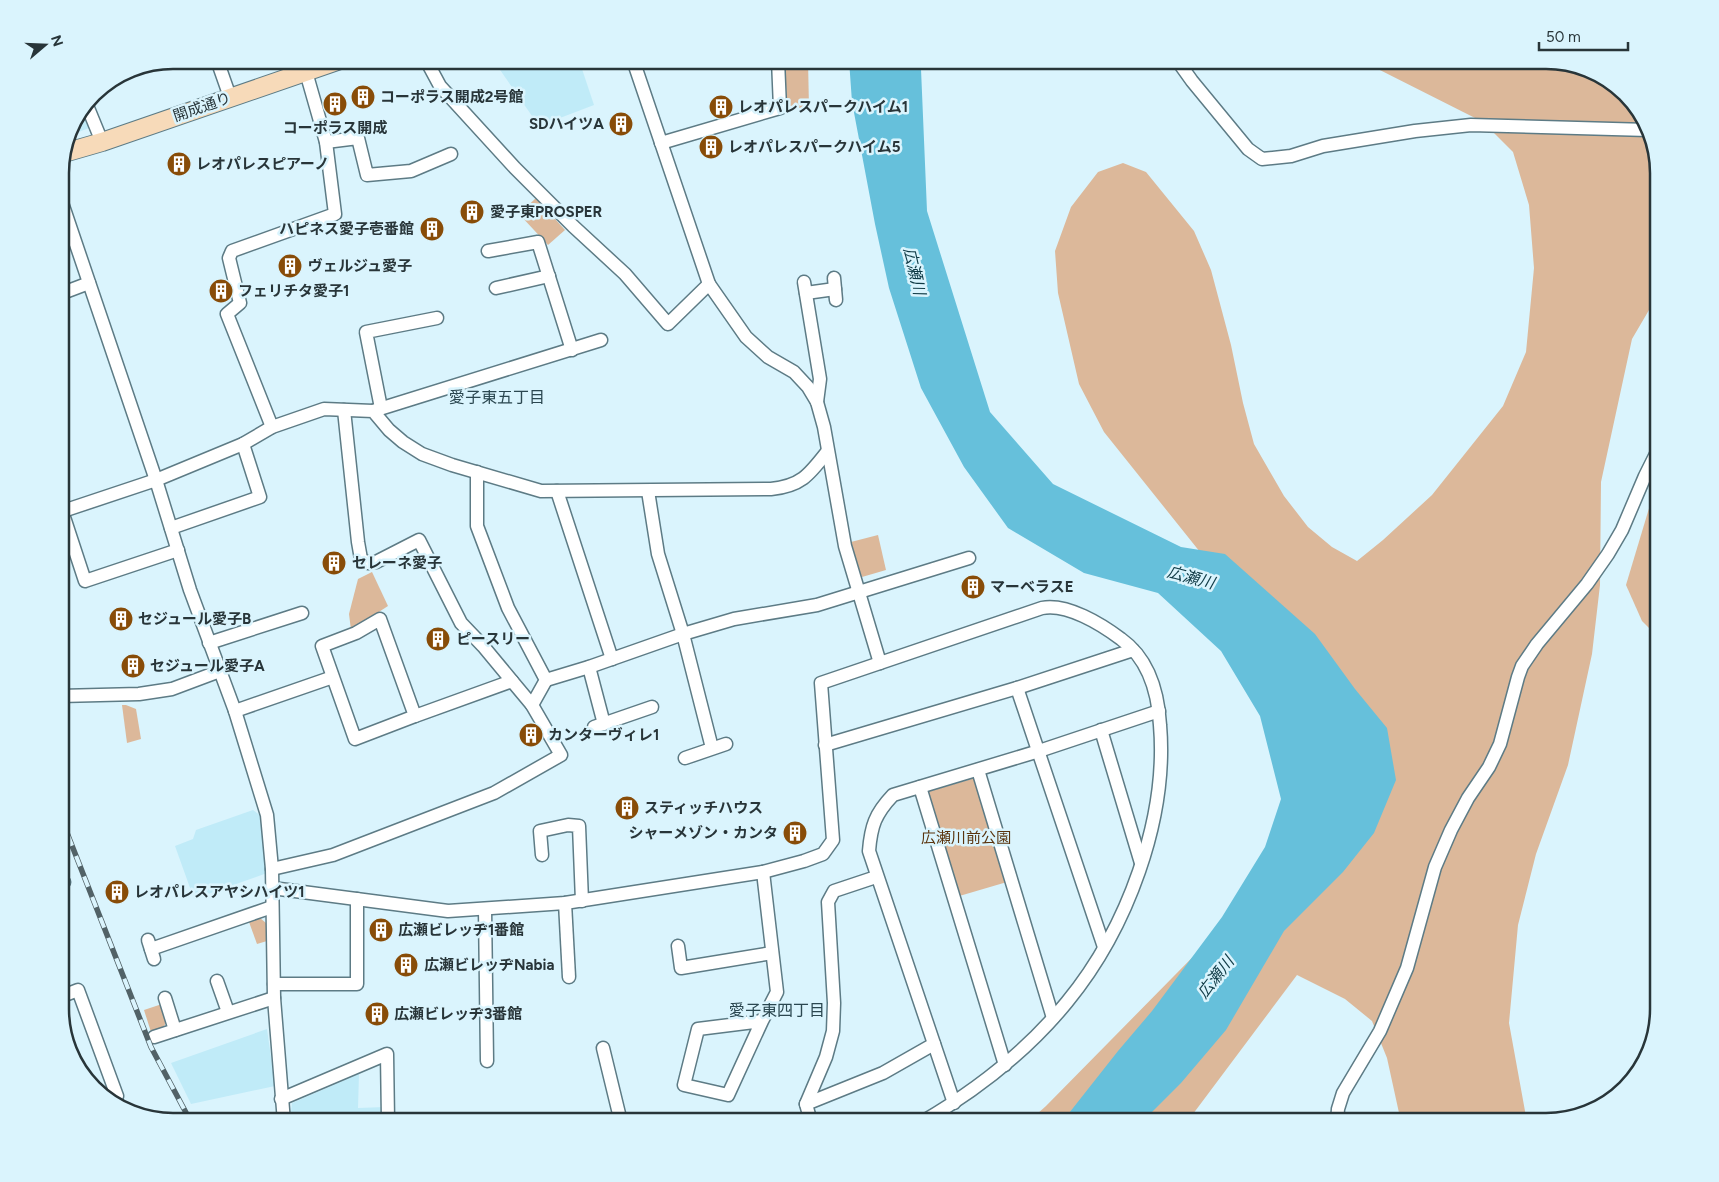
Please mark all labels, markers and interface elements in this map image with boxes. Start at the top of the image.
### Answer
north arrow [20,20,70,70]
scale bar [1539,20,1628,52]
text: 50 m [1546,28,1581,46]
text: N [47,33,67,49]
building icon: コーポラス開成2号館 [350,84,376,110]
place label: コーポラス開成2号館 [380,88,523,106]
street label: 開成通り [171,89,233,125]
building icon: コーポラス開成 [322,91,348,117]
building icon: レオパレスパークハイム1 [708,94,734,120]
place label: レオパレスパークハイム1 [738,98,908,116]
building icon: SDハイツA [608,111,634,137]
place label: SDハイツA [529,115,604,133]
place label: コーポラス開成 [283,119,387,137]
building icon: レオパレスパークハイム5 [698,134,724,160]
place label: レオパレスパークハイム5 [728,138,901,156]
building icon: レオパレスピアーノ [166,151,192,177]
place label: レオパレスピアーノ [196,155,329,173]
building icon: 愛子東PROSPER [459,199,485,225]
place label: 愛子東PROSPER [490,203,603,221]
building icon: ハピネス愛子壱番館 [419,216,445,242]
place label: ハピネス愛子壱番館 [279,220,414,238]
water label: 広瀬川 [900,246,930,299]
building icon: ヴェルジュ愛子 [277,253,303,279]
place label: ヴェルジュ愛子 [308,257,412,275]
building icon: フェリチタ愛子1 [208,278,234,304]
place label: フェリチタ愛子1 [238,282,349,300]
district label: 愛子東五丁目 [449,388,545,407]
building icon: セレーネ愛子 [321,550,347,576]
place label: セレーネ愛子 [352,554,442,572]
water label: 広瀬川 [1165,562,1218,593]
building icon: マーベラスE [960,574,986,600]
place label: マーベラスE [990,578,1074,596]
building icon: セジュール愛子B [108,606,134,632]
place label: セジュール愛子B [138,610,251,628]
building icon: ピースリー [425,626,451,652]
place label: ピースリー [456,630,530,648]
building icon: セジュール愛子A [120,653,146,679]
place label: セジュール愛子A [150,657,265,675]
building icon: カンターヴィレ1 [518,722,544,748]
place label: カンターヴィレ1 [548,726,659,744]
building icon: スティッチハウス [614,795,640,821]
place label: スティッチハウス [644,799,763,817]
building icon: シャーメゾン・カンタ [782,820,808,846]
place label: シャーメゾン・カンタ [629,824,778,842]
park label: 広瀬川前公園 [921,829,1011,847]
building icon: レオパレスアヤシハイツ1 [104,879,130,905]
place label: レオパレスアヤシハイツ1 [134,883,305,901]
building icon: 広瀬ビレッヂ1番館 [368,917,394,943]
place label: 広瀬ビレッヂ1番館 [398,921,524,939]
water label: 広瀬川 [1193,951,1239,1002]
building icon: 広瀬ビレッヂNabia [393,952,419,978]
place label: 広瀬ビレッヂNabia [424,956,554,974]
building icon: 広瀬ビレッヂ3番館 [364,1001,390,1027]
district label: 愛子東四丁目 [729,1001,825,1020]
place label: 広瀬ビレッヂ3番館 [394,1005,522,1023]

